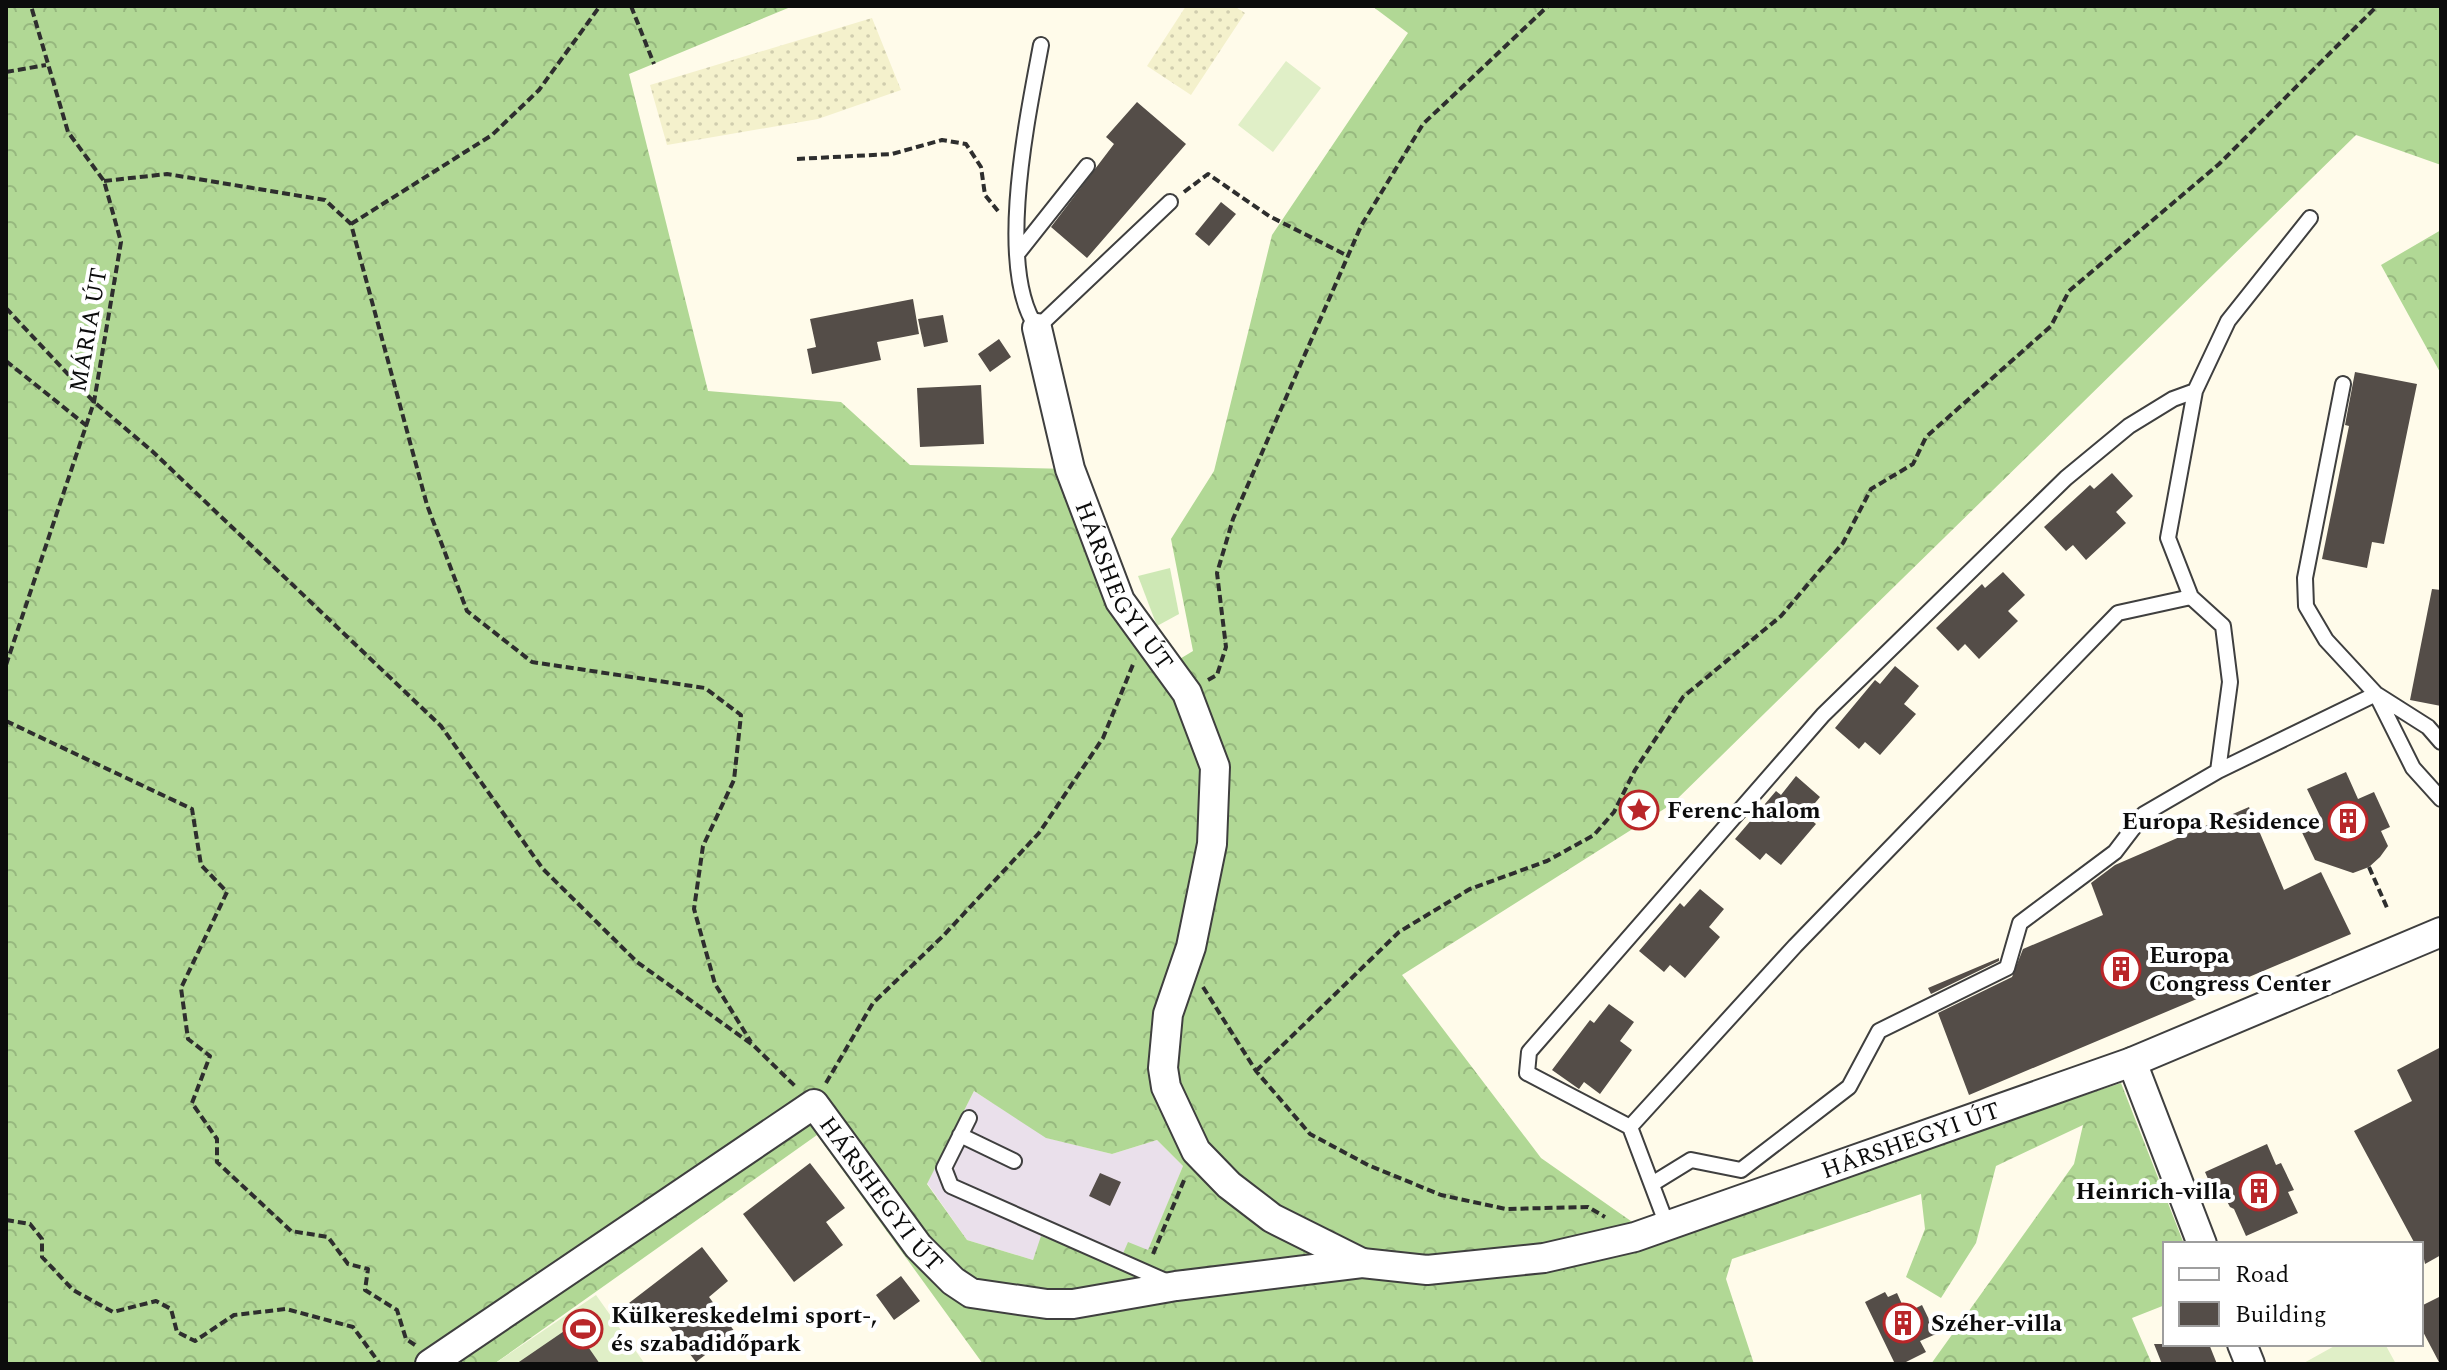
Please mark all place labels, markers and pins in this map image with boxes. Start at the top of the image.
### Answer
place icon: Ferenc-halom [1618,789,1660,831]
place label: Ferenc-halom [1667,793,1821,829]
building icon: Europa Residence [2327,800,2369,842]
place label: Europa Residence [2122,804,2320,840]
place label: Europa Congress Center [2149,938,2332,1002]
building icon: Europa Congress Center [2100,948,2142,990]
building icon: Heinrich-villa [2238,1170,2280,1212]
place label: Heinrich-villa [2075,1174,2232,1210]
place label: Külkereskedelmi sport-, és szabadidőpark [611,1298,877,1362]
building icon: Széher-villa [1882,1302,1924,1344]
place label: Széher-villa [1931,1306,2063,1342]
sports icon: Külkereskedelmi sport-, és szabadidőpark [562,1308,604,1350]

